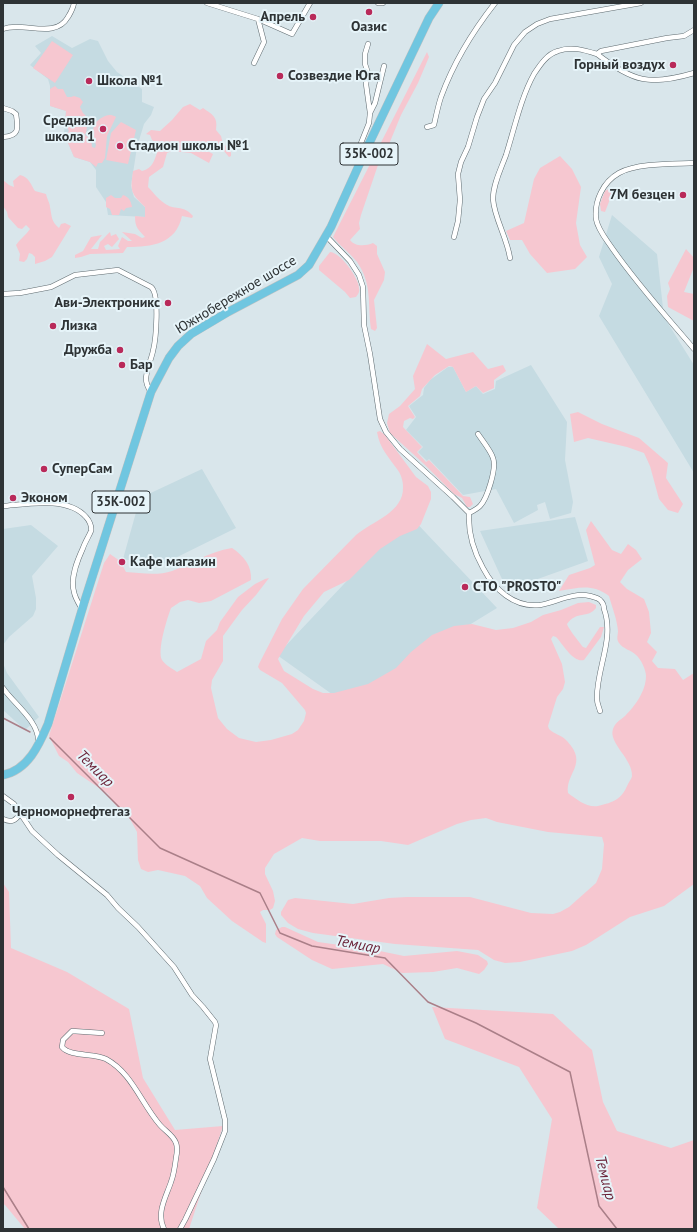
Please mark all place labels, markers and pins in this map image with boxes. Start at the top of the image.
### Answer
marker: Оазис [364,7,374,17]
place label: Апрель [260,9,305,25]
marker: Апрель [308,12,318,22]
place label: Оазис [351,19,387,35]
place label: Горный воздух [574,57,665,73]
marker: Горный воздух [668,60,678,70]
place label: Созвездие Юга [288,68,380,84]
marker: Созвездие Юга [275,71,285,81]
place label: Школа №1 [97,73,163,89]
marker: Школа №1 [84,76,94,86]
place label: Средняя школа 1 [43,113,95,146]
marker: Средняя школа 1 [98,124,108,134]
place label: Стадион школы №1 [128,138,249,154]
marker: Стадион школы №1 [115,141,125,151]
place label: 7М безцен [609,187,675,203]
marker: 7М безцен [678,190,688,200]
place label: Ави-Электроникс [55,295,160,311]
marker: Ави-Электроникс [163,298,173,308]
place label: Лизка [61,318,97,334]
marker: Лизка [48,321,58,331]
place label: Дружба [64,342,112,358]
marker: Дружба [115,345,125,355]
place label: Бар [130,357,152,373]
marker: Бар [117,360,127,370]
place label: СуперСам [52,461,112,477]
marker: СуперСам [39,464,49,474]
place label: Эконом [21,490,68,506]
marker: Эконом [8,493,18,503]
place label: Кафе магазин [130,554,216,570]
marker: Кафе магазин [117,557,127,567]
place label: СТО "PROSTO" [473,579,561,595]
marker: СТО "PROSTO" [460,582,470,592]
marker: Черноморнефтегаз [66,792,76,802]
place label: Черноморнефтегаз [12,804,130,820]

